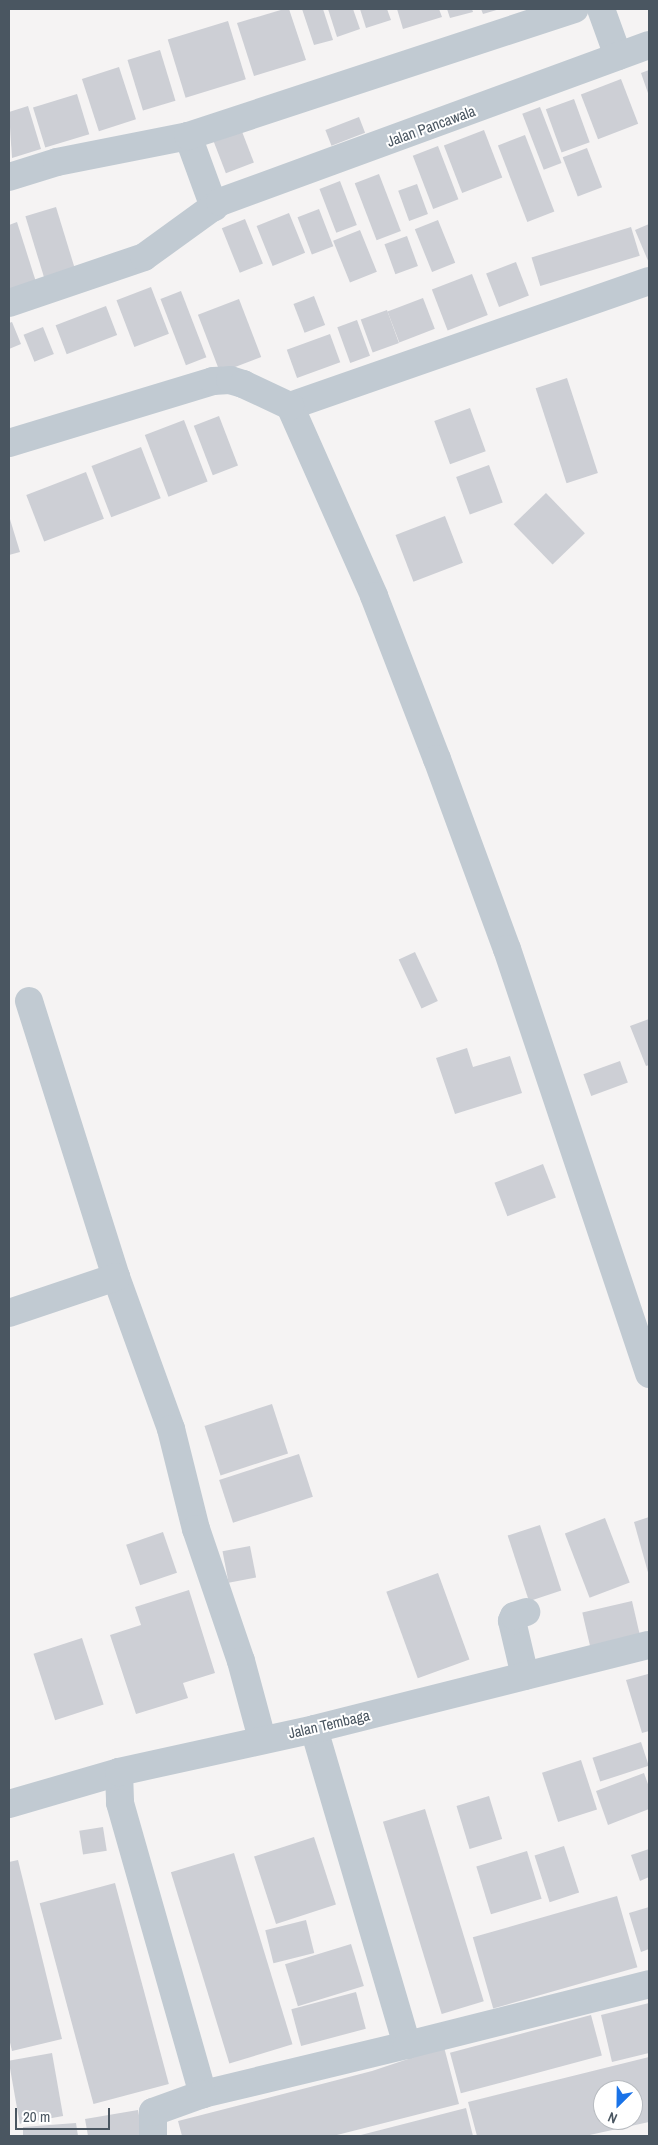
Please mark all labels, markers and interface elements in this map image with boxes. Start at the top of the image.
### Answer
street label: Jalan Pancawala [384,102,478,150]
street label: Jalan Tembaga [286,1706,372,1742]
north arrow [593,2080,643,2130]
scale bar [18,2098,112,2130]
text: 20 m [23,2106,50,2127]
text: N [605,2108,620,2128]

